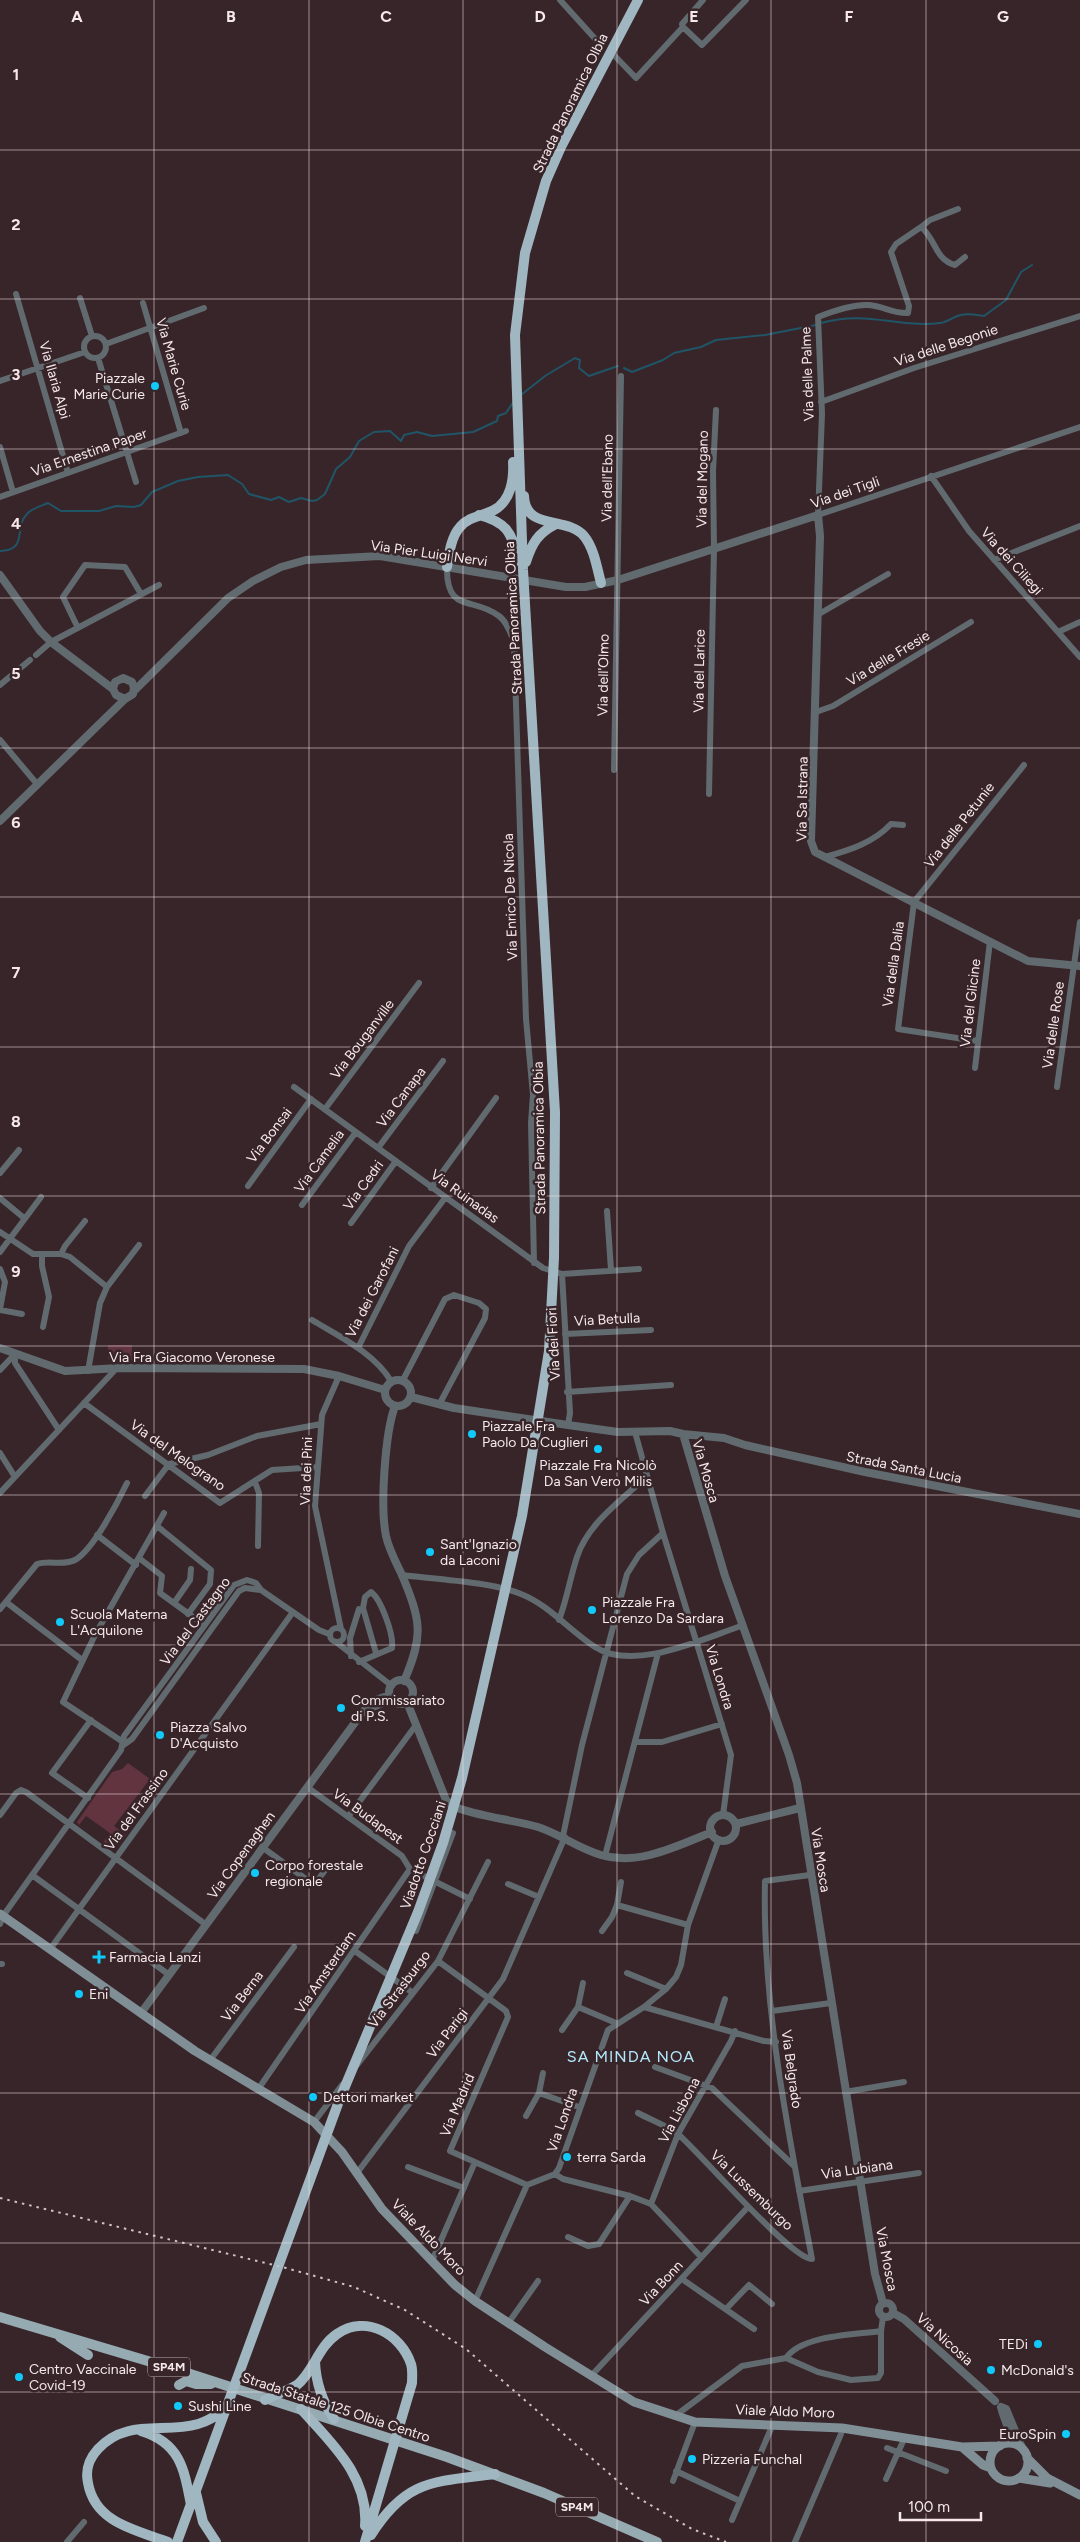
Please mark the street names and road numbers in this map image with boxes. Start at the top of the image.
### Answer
street label: Strada Panoramica Olbia [529,31,612,176]
street label: Via Marie Curie [152,316,195,413]
street label: Via delle Begonie [892,321,1000,370]
street label: Via delle Palme [797,326,818,421]
street label: Via Ilaria Alpi [35,339,74,421]
street label: Via Ernestina Paper [29,425,150,480]
street label: Via del Mogano [693,430,712,528]
street label: Via dell'Ebano [598,434,617,522]
street label: Via dei Tigli [809,473,882,512]
street label: Via dei Ciliegi [977,524,1046,599]
street label: Via Pier Luigi Nervi [369,537,488,570]
street label: Strada Panoramica Olbia [501,541,526,695]
street label: Via delle Fresie [844,627,933,690]
street label: Via del Larice [690,629,709,713]
street label: Via dell'Olmo [594,634,613,716]
street label: Via Sa Istrana [793,756,812,842]
street label: Via delle Petunie [921,779,998,872]
street label: Via Enrico De Nicola [500,833,521,961]
street label: Via della Dalia [879,920,908,1008]
street label: Via del Glicine [957,957,984,1048]
street label: Via delle Rose [1039,980,1068,1070]
street label: Via Bouganville [327,996,398,1083]
street label: Strada Panoramica Olbia [530,1061,549,1215]
street label: Via Canapa [373,1064,430,1131]
street label: Via Bonsai [243,1104,296,1166]
street label: Via Camelia [291,1126,348,1196]
street label: Via Cedri [340,1157,387,1214]
street label: Via Ruinadas [427,1166,502,1227]
street label: Via dei Garofani [342,1244,403,1341]
street label: Via dei Fiori [543,1307,564,1381]
street label: Via Betulla [574,1309,641,1330]
street label: Via Fra Giacomo Veronese [109,1349,275,1366]
street label: Via del Melograno [127,1416,229,1495]
street label: Via dei Pini [297,1436,316,1506]
street label: Via Mosca [688,1438,723,1505]
street label: Strada Santa Lucia [845,1448,963,1487]
street label: Via del Castagno [157,1574,234,1669]
street label: Via Londra [702,1643,737,1712]
street label: Via del Frassino [101,1765,172,1854]
street label: Via Budapest [329,1785,406,1848]
street label: Viadotto Cocciani [397,1799,450,1912]
street label: Via Copenaghen [204,1808,279,1902]
street label: Via Mosca [807,1827,834,1893]
street label: Via Amsterdam [291,1928,359,2017]
street label: Via Strasburgo [365,1947,434,2032]
street label: Via Berna [218,1967,267,2025]
street label: Via Parigi [423,2005,472,2062]
street label: Via Belgrado [778,2029,805,2109]
street label: Via Madrid [437,2071,478,2139]
street label: Via Lisbona [655,2075,704,2146]
street label: Via Londra [544,2086,581,2155]
street label: Via Lussemburgo [707,2147,797,2234]
street label: Via Lubiana [820,2156,894,2183]
street label: Viale Aldo Moro [388,2196,469,2279]
street label: Via Mosca [872,2226,901,2292]
street label: Via Bonn [636,2257,687,2310]
street label: Via Nicosia [913,2310,976,2369]
road number: SP4M [148,2358,190,2376]
street label: Strada Statale 125 Olbia Centro [240,2369,432,2446]
street label: Viale Aldo Moro [735,2401,835,2422]
road number: SP4M [556,2498,598,2516]

